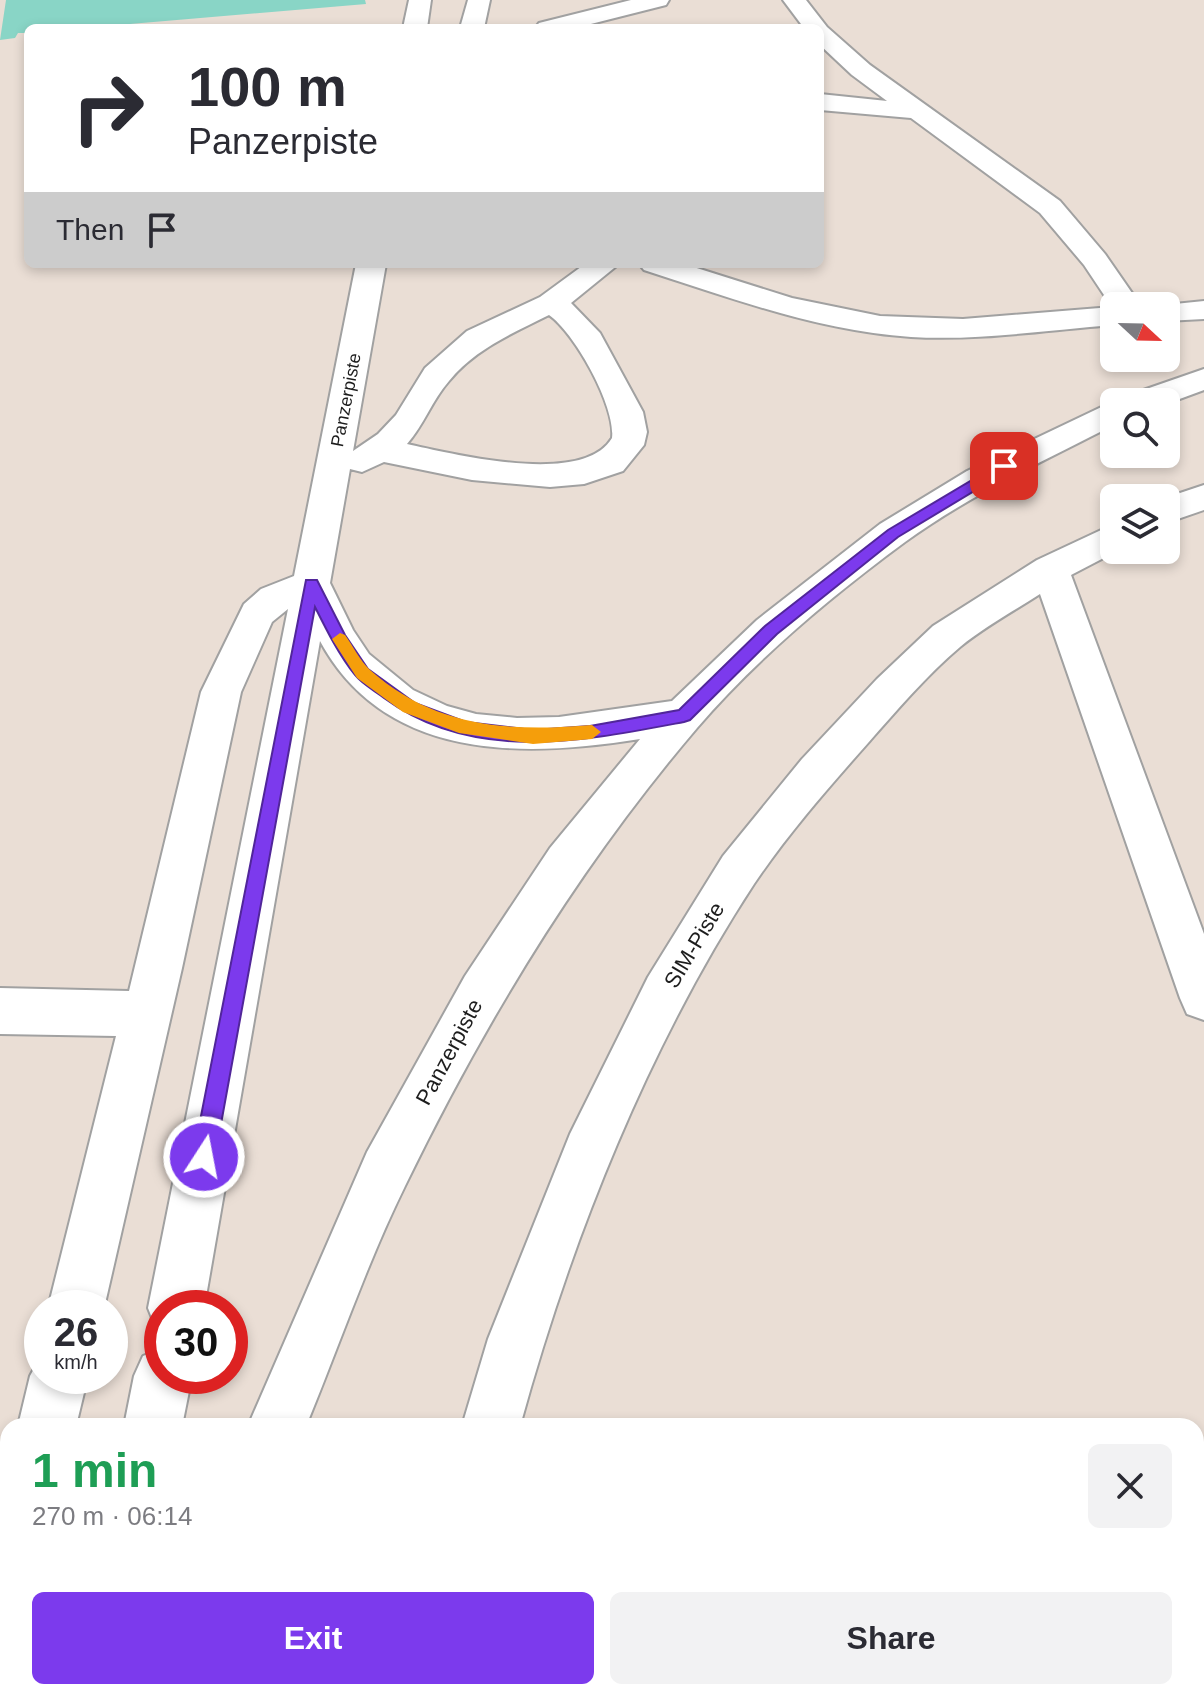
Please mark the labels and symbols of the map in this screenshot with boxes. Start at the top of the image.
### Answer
north arrow [1100,292,1180,372]
street label: Panzerpiste [327,351,365,449]
pin [970,432,1038,500]
street label: SIM-Piste [659,898,729,992]
street label: Panzerpiste [411,995,487,1109]
position arrow [162,1115,246,1199]
speed limit sign: 30 [144,1290,248,1394]

